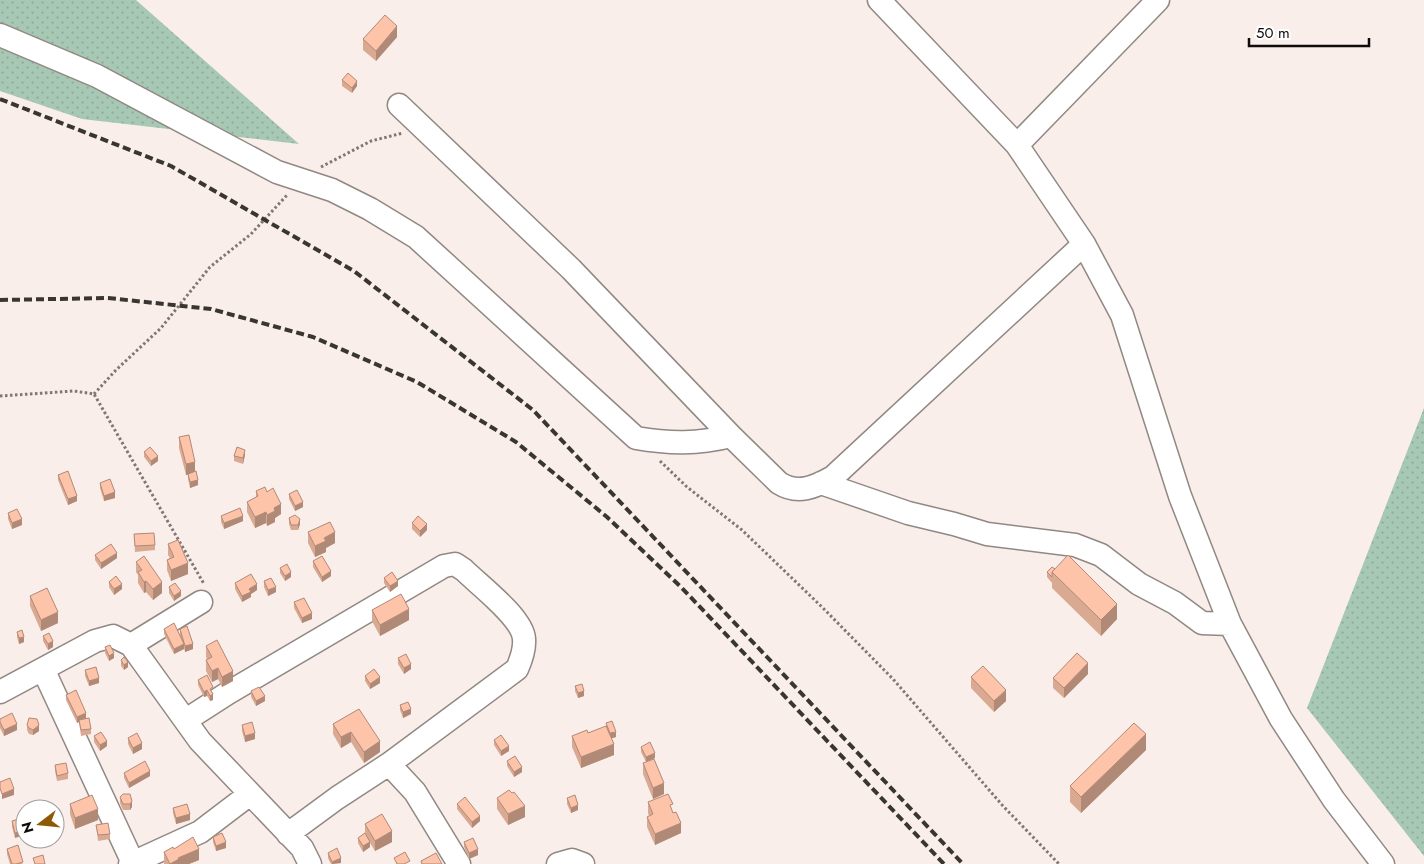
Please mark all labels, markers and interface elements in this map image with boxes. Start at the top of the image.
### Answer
scale bar [1249,15,1369,47]
text: 50 m [1256,22,1290,44]
north arrow [15,799,65,849]
text: N [16,819,39,836]

